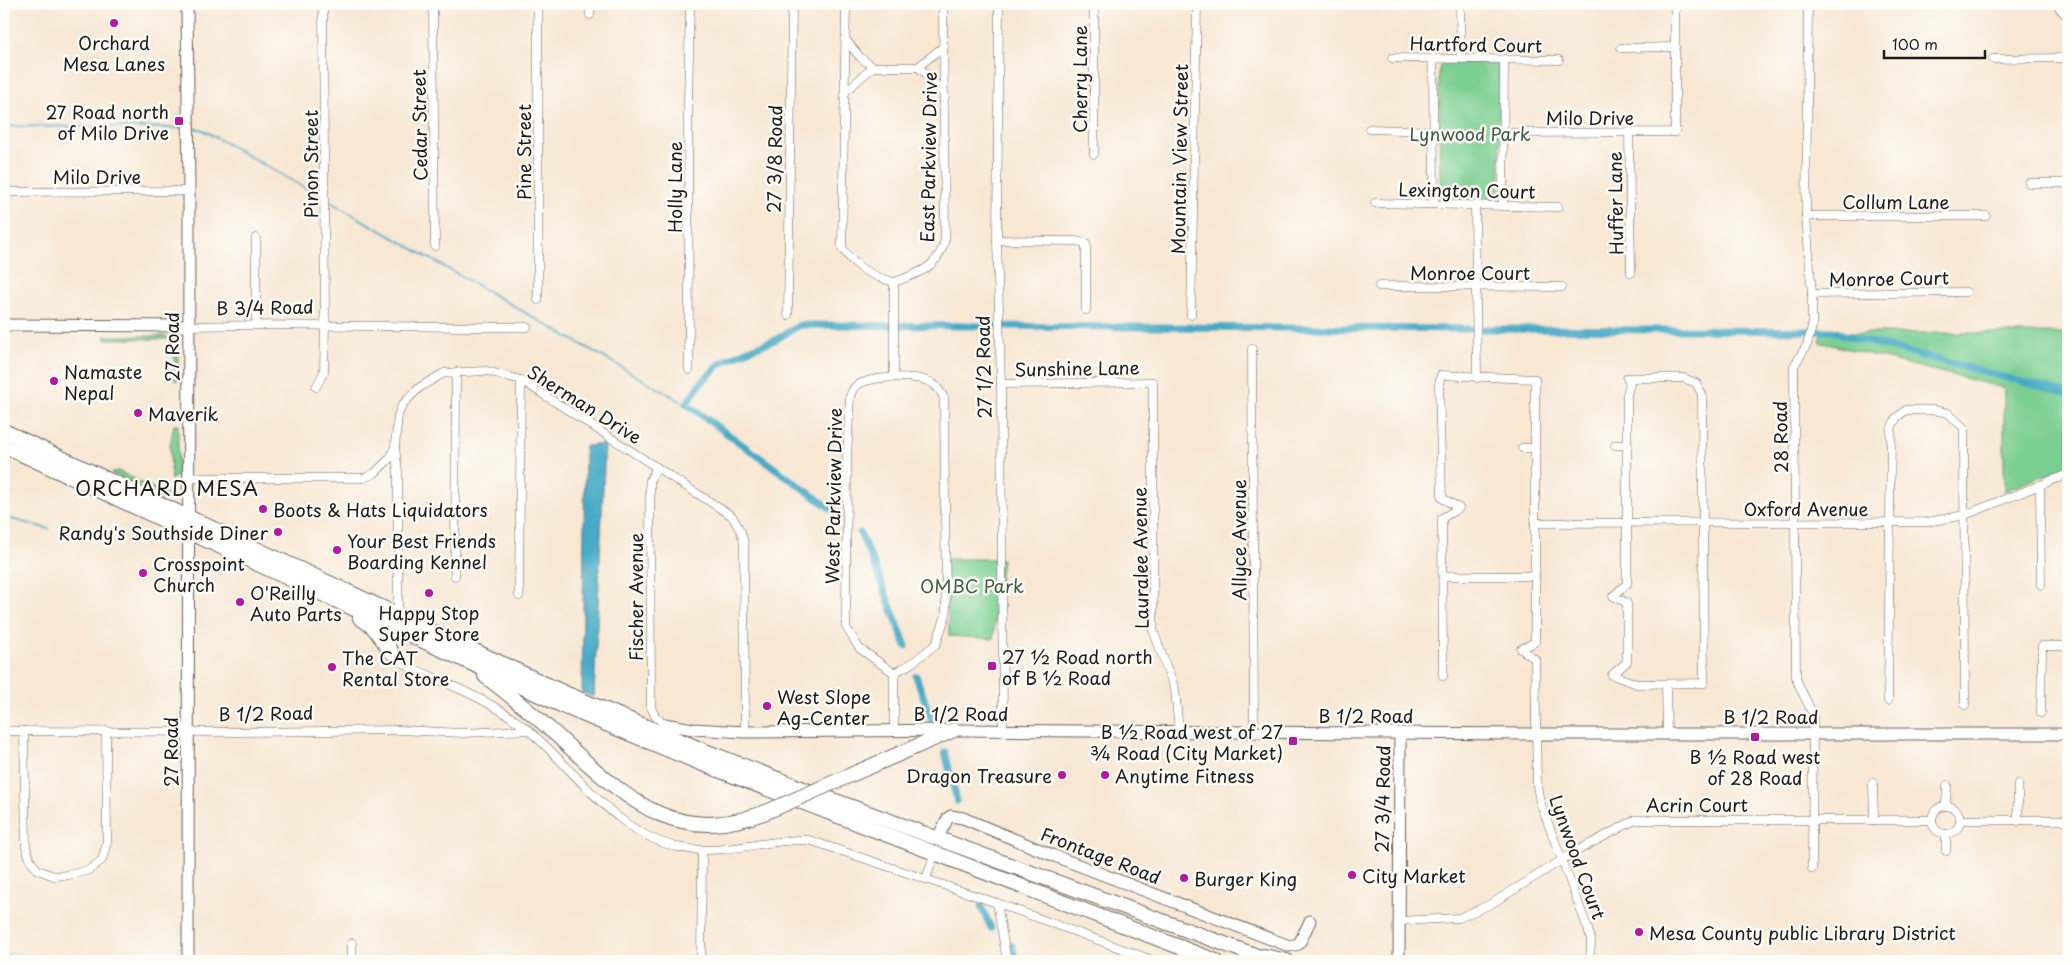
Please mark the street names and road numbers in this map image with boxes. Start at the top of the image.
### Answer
street label: Cherry Lane [1066,25,1093,133]
street label: Hartford Court [1409,29,1543,59]
street label: Mountain View Street [1164,64,1194,254]
street label: Cedar Street [405,69,433,181]
street label: East Parkview Drive [913,71,943,243]
street label: Pine Street [510,104,537,200]
street label: Milo Drive [1546,104,1634,131]
street label: 27 3/8 Road [760,105,788,213]
street label: Pinon Street [297,110,324,218]
street label: Holly Lane [661,141,688,233]
street label: Huffer Lane [1601,151,1629,255]
street label: Milo Drive [53,163,141,190]
street label: Lexington Court [1398,175,1536,205]
street label: Collum Lane [1842,188,1950,215]
street label: Monroe Court [1410,259,1530,286]
street label: Monroe Court [1829,263,1949,293]
street label: B 3/4 Road [216,293,314,321]
street label: 27 Road [158,312,185,382]
street label: 27 1/2 Road [969,315,997,419]
street label: Sunshine Lane [1014,353,1140,383]
street label: Sherman Drive [523,358,648,450]
street label: 28 Road [1766,401,1794,473]
street label: West Parkview Drive [818,408,848,584]
street label: Allyce Avenue [1225,479,1252,601]
street label: Lauralee Avenue [1125,487,1155,629]
street label: Oxford Avenue [1744,495,1869,522]
street label: Fischer Avenue [622,532,649,661]
street label: B 1/2 Road [218,699,314,727]
street label: B 1/2 Road [914,700,1008,727]
street label: B 1/2 Road [1319,702,1413,729]
street label: B 1/2 Road [1724,703,1818,730]
street label: 27 Road [157,717,184,787]
street label: 27 3/4 Road [1368,745,1396,853]
street label: Lynwood Court [1543,791,1613,923]
street label: Acrin Court [1646,791,1748,818]
street label: Frontage Road [1037,820,1165,890]

